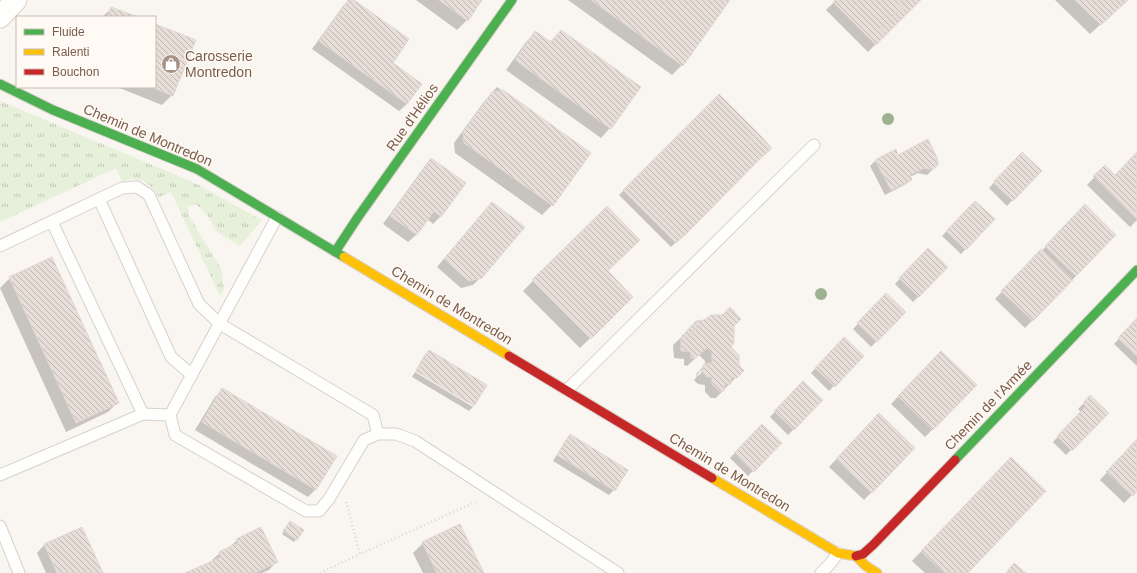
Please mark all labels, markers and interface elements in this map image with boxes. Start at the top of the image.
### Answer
legend [16,16,156,88]
text: Fluide [52,25,85,39]
text: Ralenti [52,45,89,59]
place label: Carosserie Montredon [185,48,253,80]
shop icon: Carosserie Montredon [160,53,182,75]
text: Bouchon [52,65,99,79]
street label: Rue d'Hélios [383,80,441,154]
street label: Chemin de Montredon [81,101,215,169]
street label: Chemin de Montredon [389,262,515,348]
street label: Chemin de l'Armée [941,357,1035,453]
street label: Chemin de Montredon [667,429,793,515]

